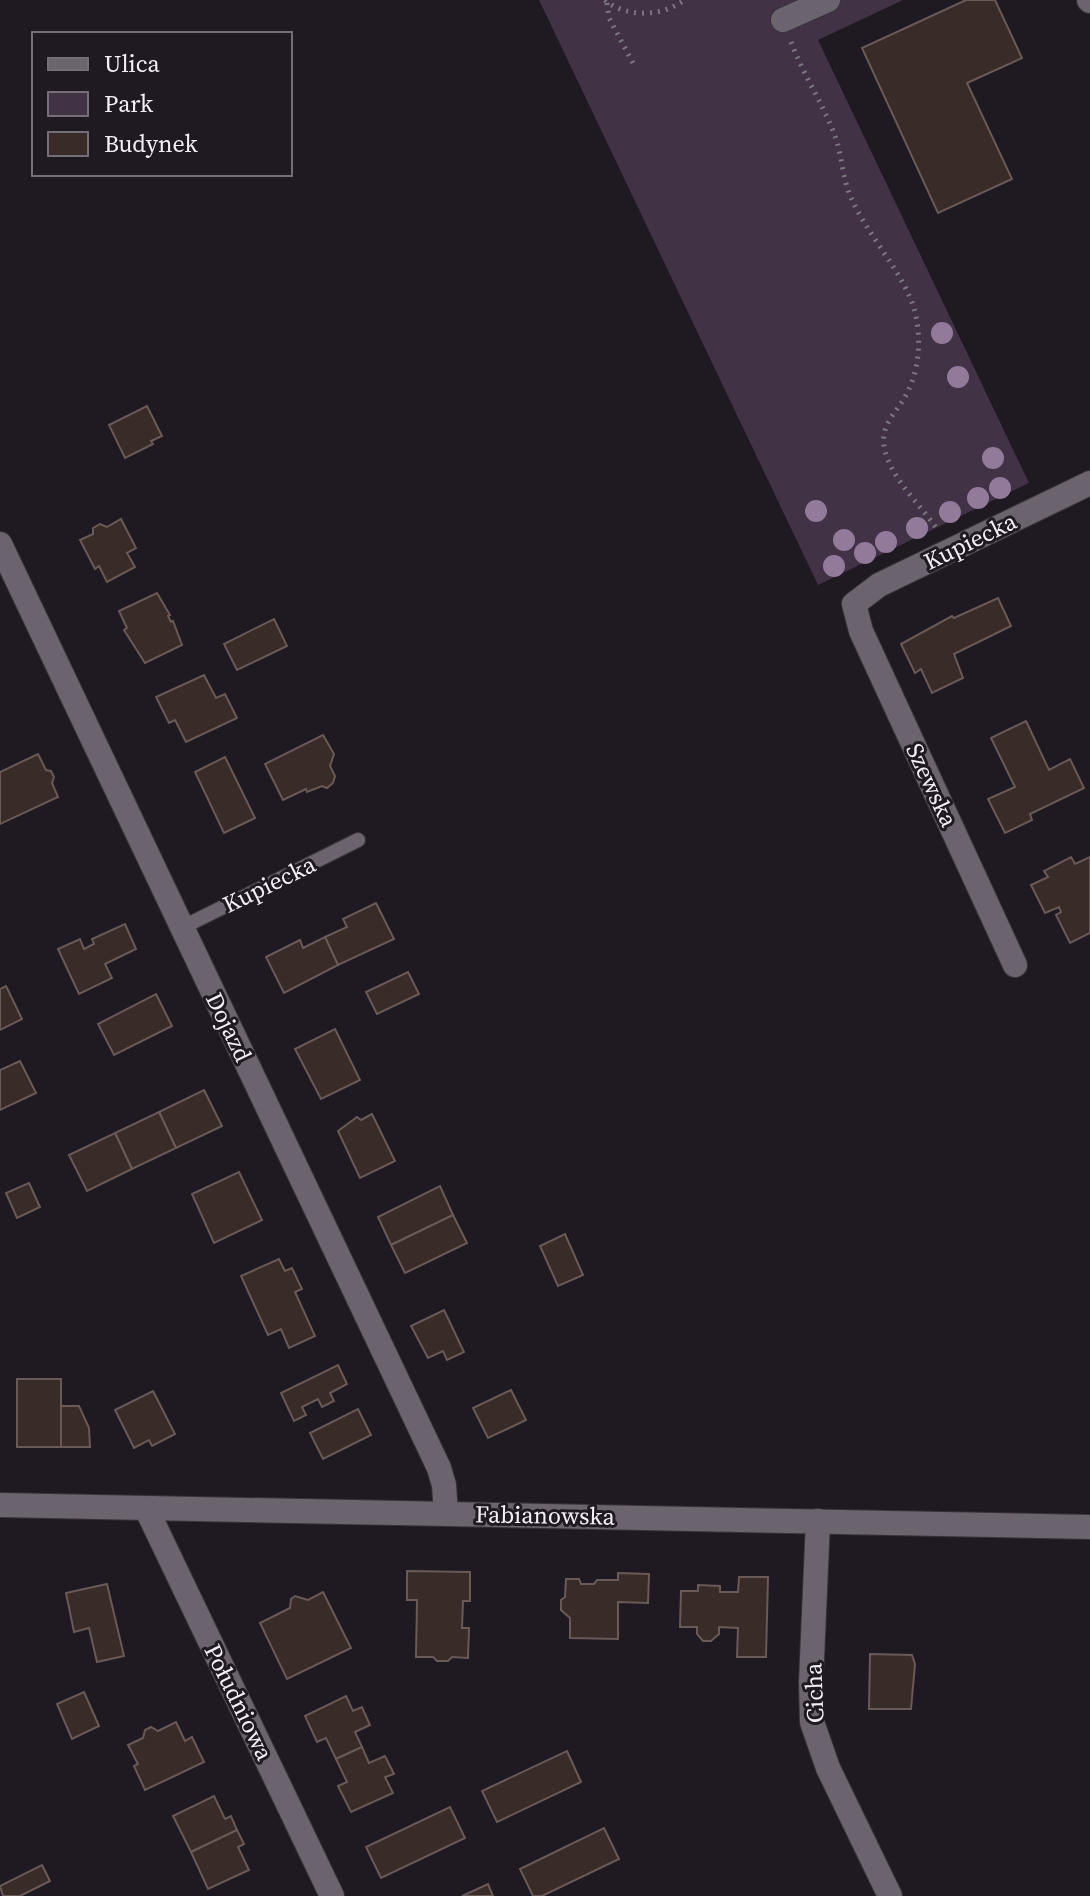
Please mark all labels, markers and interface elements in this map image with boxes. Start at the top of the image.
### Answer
legend [32,32,292,176]
text: Ulica [104,47,160,80]
text: Park [104,87,154,120]
text: Budynek [104,127,199,160]
street label: Kupiecka [918,504,1023,578]
street label: Szewska [898,738,966,833]
street label: Kupiecka [217,847,322,921]
street label: Dojazd [198,987,260,1068]
street label: Fabianowska [475,1497,616,1533]
street label: Południowa [197,1638,282,1767]
street label: Cicha [796,1661,832,1724]

